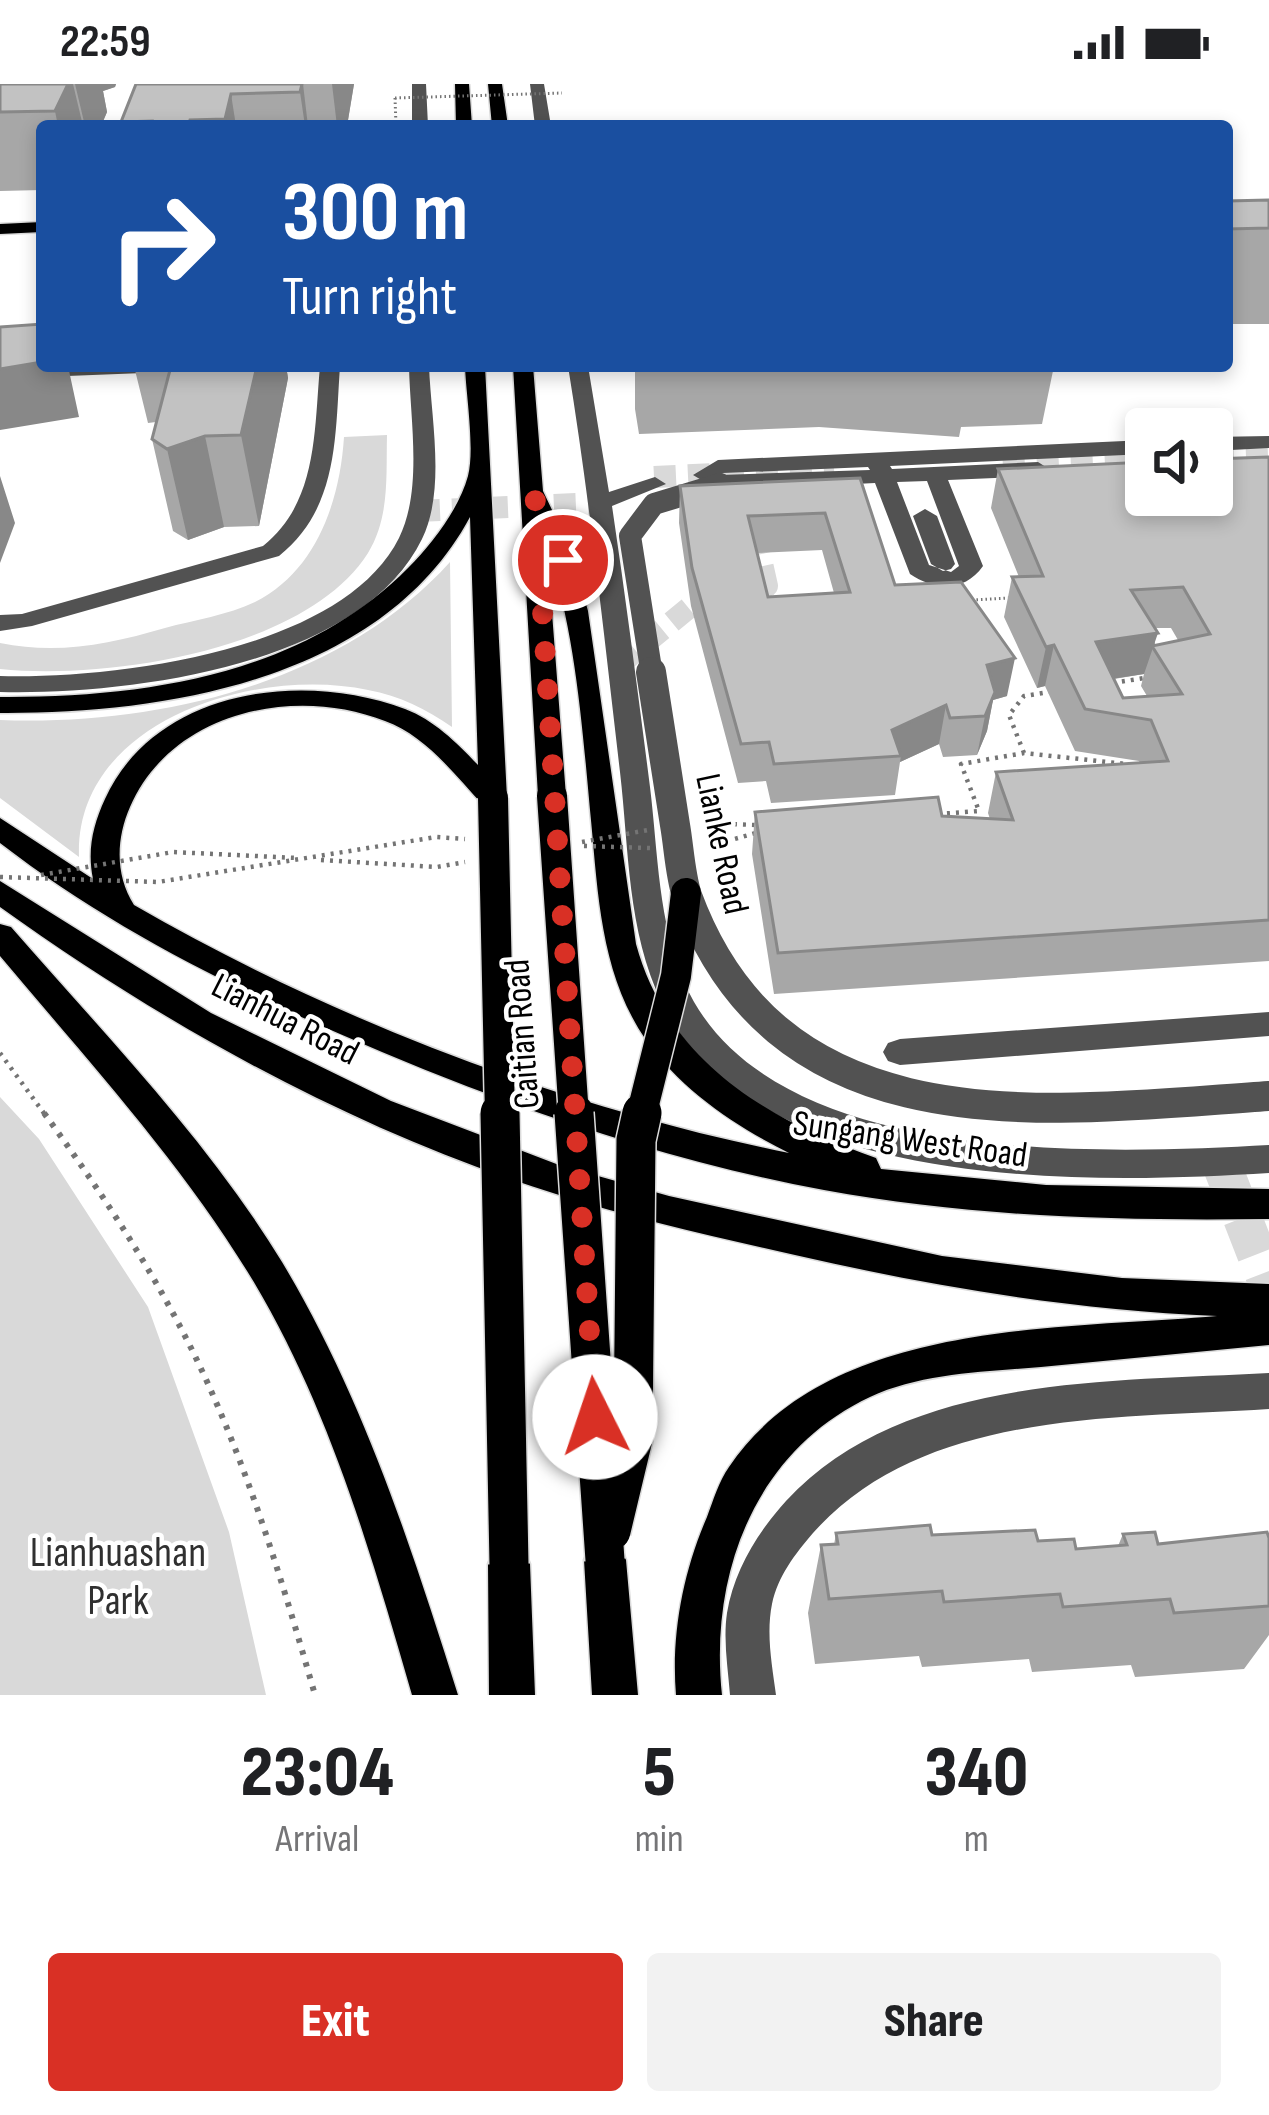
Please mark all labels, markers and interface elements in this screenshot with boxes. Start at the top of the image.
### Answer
text: 22:59 [60,15,151,70]
text: 300 m [282,163,468,264]
icon: right [84,168,240,324]
text: Turn right [282,265,457,330]
map controls [1125,408,1233,516]
button: sound [1125,408,1233,516]
pin [512,509,614,611]
icon: arrive [530,527,596,593]
street label: Lianke Road [685,770,757,918]
street label: Caitian Road [496,958,550,1110]
street label: Lianhua Road [204,965,366,1075]
street label: Sungang West Road [790,1102,1030,1178]
position arrow [532,1354,658,1480]
park label: Lianhuashan Park [30,1528,206,1627]
text: 23:04 [241,1730,394,1817]
text: 5 [643,1730,676,1817]
text: 340 [925,1730,1028,1817]
text: Arrival [275,1816,359,1863]
text: min [635,1816,684,1863]
text: m [964,1816,989,1863]
button: Exit [48,1953,623,2091]
button: Share [647,1953,1221,2091]

